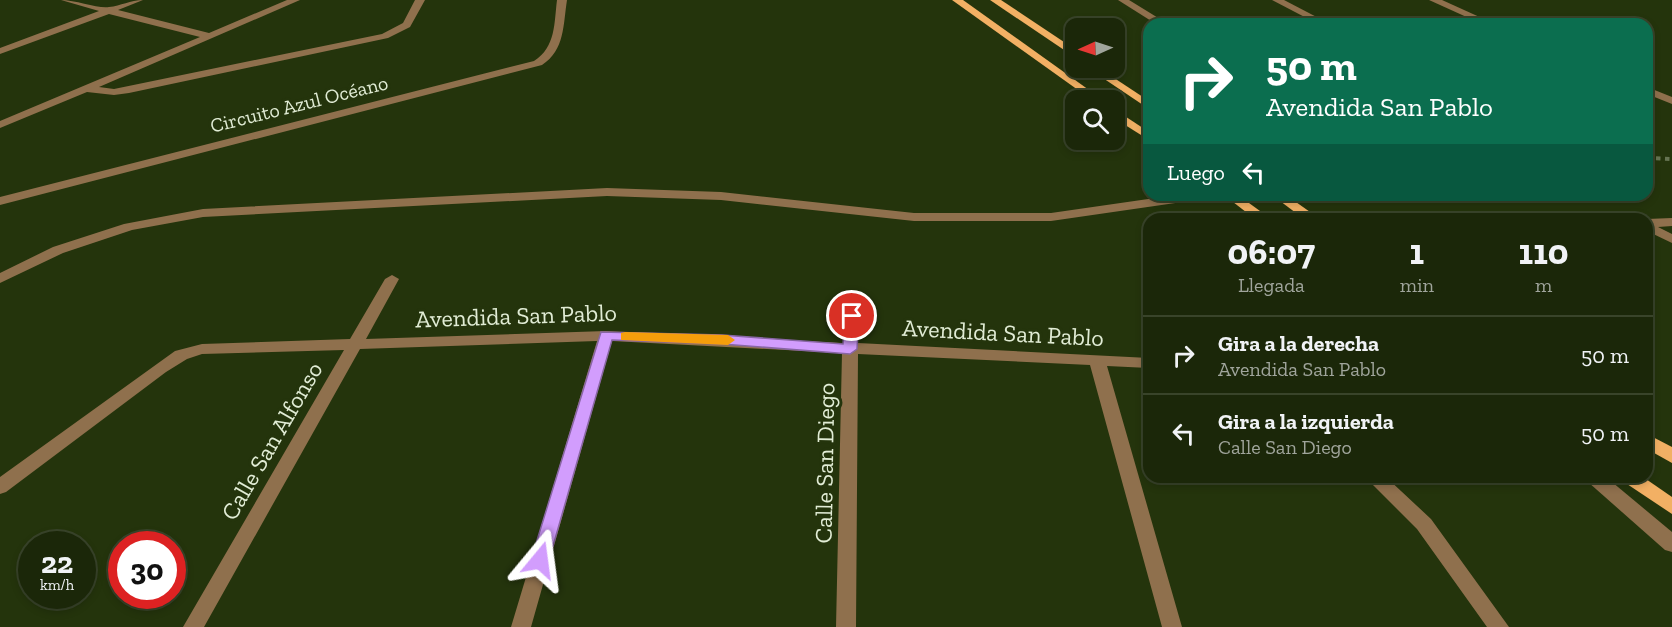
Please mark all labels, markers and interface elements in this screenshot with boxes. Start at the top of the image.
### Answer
north arrow [1065,18,1125,78]
map controls [1065,18,1125,150]
text: 50 m [1266,40,1357,91]
icon: right [1167,42,1245,120]
street label: Circuito Azul Océano [208,70,390,138]
button: search [1065,90,1125,150]
text: Avendida San Pablo [1266,91,1493,123]
icon: left [1237,156,1270,189]
text: Luego [1167,159,1225,186]
text: 06:07 [1228,230,1315,273]
text: 1 [1410,230,1424,273]
text: 110 [1519,230,1568,273]
text: Llegada [1238,273,1305,297]
text: min [1400,273,1434,297]
text: m [1535,273,1552,297]
pin [826,290,877,341]
street label: Avendida San Pablo [415,297,617,334]
icon: arrive [835,299,868,332]
street label: Avendida San Pablo [902,313,1105,352]
text: Gira a la derecha [1218,330,1379,357]
icon: right [1167,339,1200,372]
text: 50 m [1581,342,1629,369]
street label: Calle San Alfonso [215,357,329,525]
text: Avendida San Pablo [1218,357,1386,381]
street label: Calle San Diego [809,382,840,544]
text: Gira a la izquierda [1218,408,1394,435]
icon: left [1167,417,1200,450]
text: 50 m [1581,420,1629,447]
text: Calle San Diego [1218,435,1352,459]
position arrow [508,528,572,592]
speed limit sign: 30 [108,531,186,609]
text: 22 [41,545,73,581]
text: km/h [40,576,74,594]

